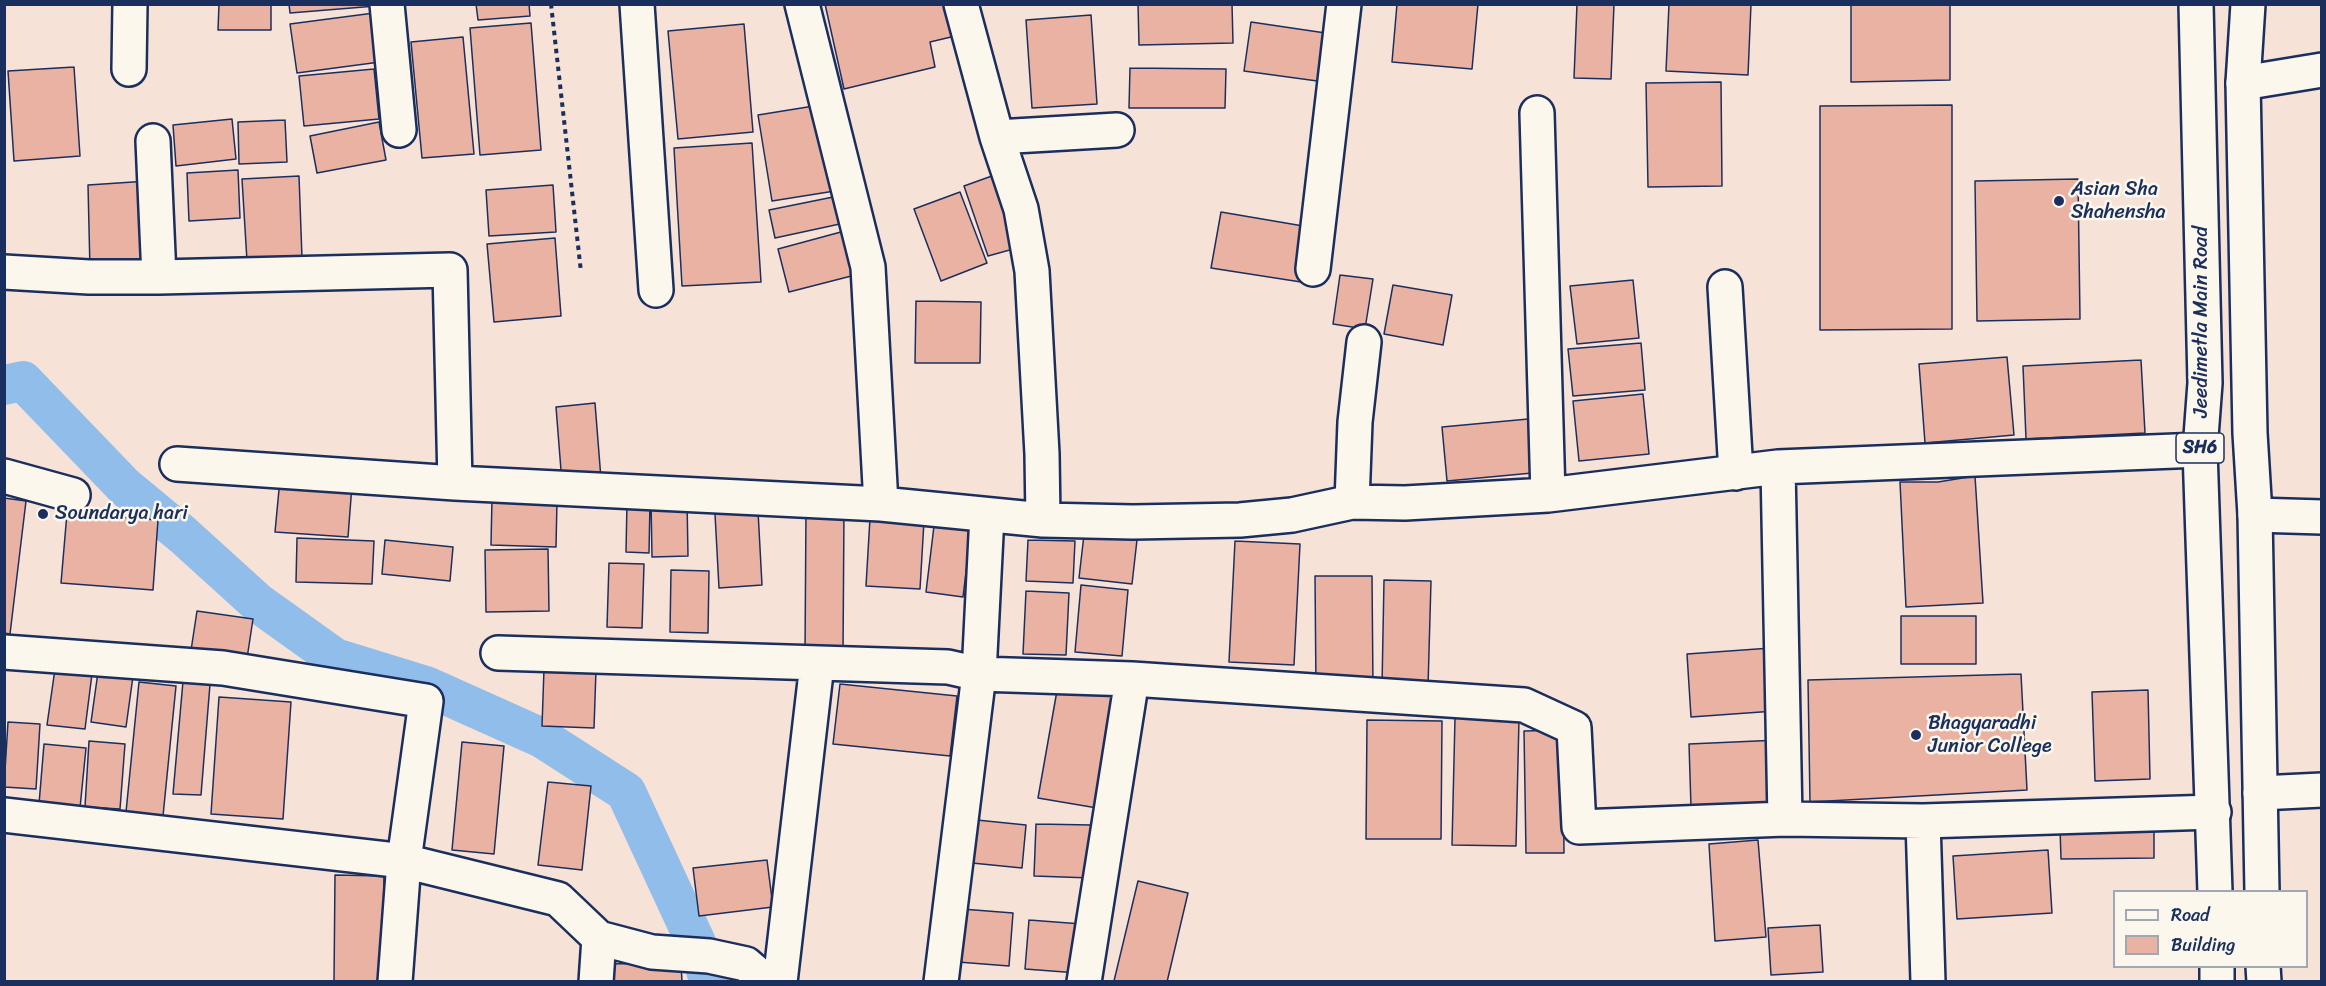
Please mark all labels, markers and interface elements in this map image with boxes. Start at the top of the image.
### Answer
place label: Asian Sha Shahensha [2071,178,2165,225]
marker: Asian Sha Shahensha [2052,194,2066,208]
street label: Jeedimetla Main Road [2190,226,2214,418]
road number: SH6 [2176,433,2224,463]
place label: Soundarya hari [55,502,188,526]
marker: Soundarya hari [36,507,50,521]
place label: Bhagyaradhi Junior College [1928,712,2052,759]
marker: Bhagyaradhi Junior College [1909,728,1923,742]
legend [2113,890,2308,968]
text: Road [2171,899,2210,931]
text: Building [2171,929,2235,961]

